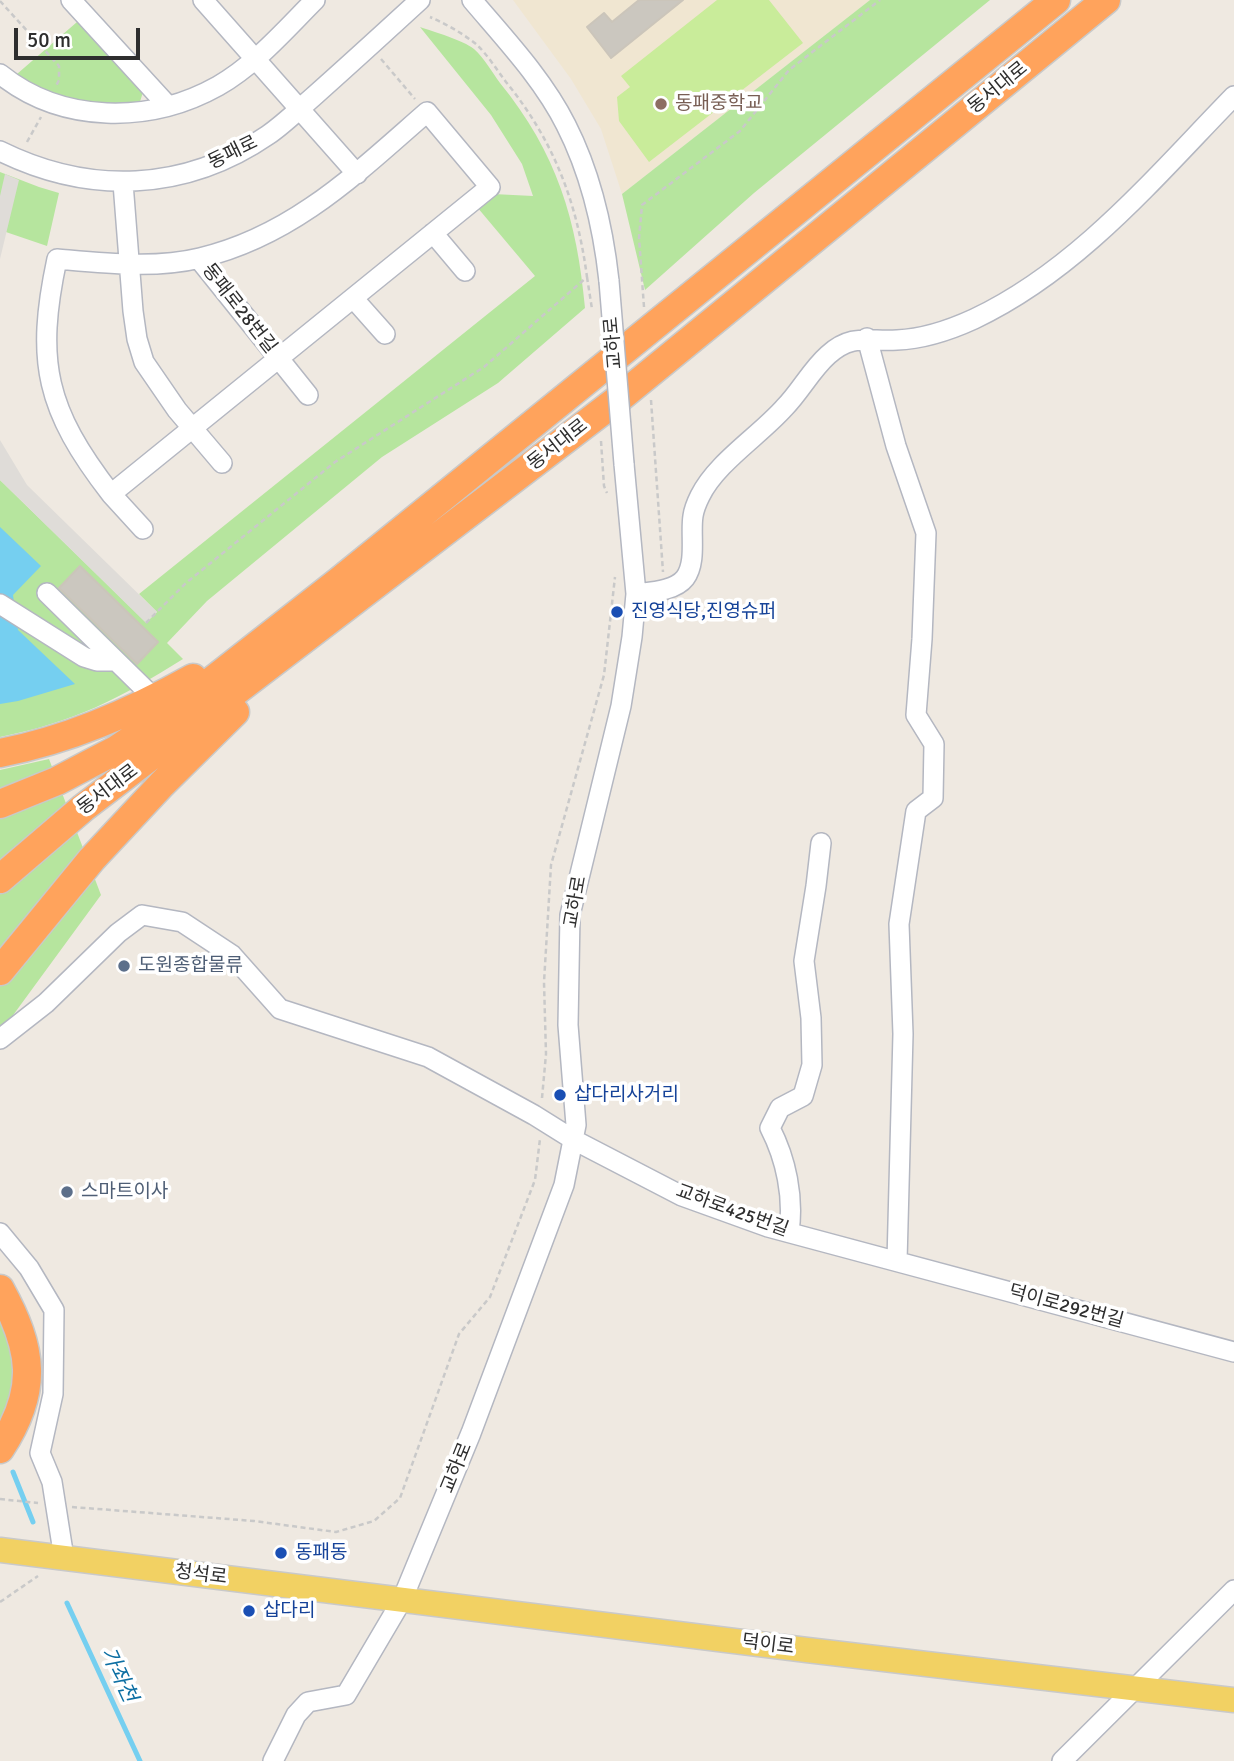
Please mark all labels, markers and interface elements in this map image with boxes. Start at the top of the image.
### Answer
scale bar [18,14,144,58]
text: 50 m [27,27,71,53]
street label: 동서대로 [964,57,1032,119]
place label: 동패중학교 [675,93,762,115]
marker: 동패중학교 [653,96,669,112]
street label: 동패로 [204,131,262,175]
street label: 동패로28번길 [197,259,281,359]
street label: 교하로 [600,316,628,370]
street label: 동서대로 [523,414,593,476]
place label: 진영식당,진영슈퍼 [631,601,776,623]
marker: 진영식당,진영슈퍼 [609,604,625,620]
street label: 동서대로 [73,760,143,820]
street label: 교하로 [560,874,592,930]
place label: 도원종합물류 [138,955,243,977]
marker: 도원종합물류 [116,958,132,974]
place label: 삽다리사거리 [574,1084,679,1106]
marker: 삽다리사거리 [552,1087,568,1103]
street label: 교하로425번길 [673,1180,791,1242]
place label: 스마트이사 [81,1181,168,1203]
marker: 스마트이사 [59,1184,75,1200]
street label: 덕이로292번길 [1006,1281,1126,1333]
street label: 교하로 [437,1439,477,1497]
place label: 동패동 [295,1542,347,1564]
marker: 동패동 [273,1545,289,1561]
street label: 청석로 [174,1560,228,1590]
place label: 삽다리 [263,1600,315,1622]
marker: 삽다리 [241,1603,257,1619]
street label: 덕이로 [741,1630,795,1660]
water label: 가좌천 [94,1643,142,1707]

